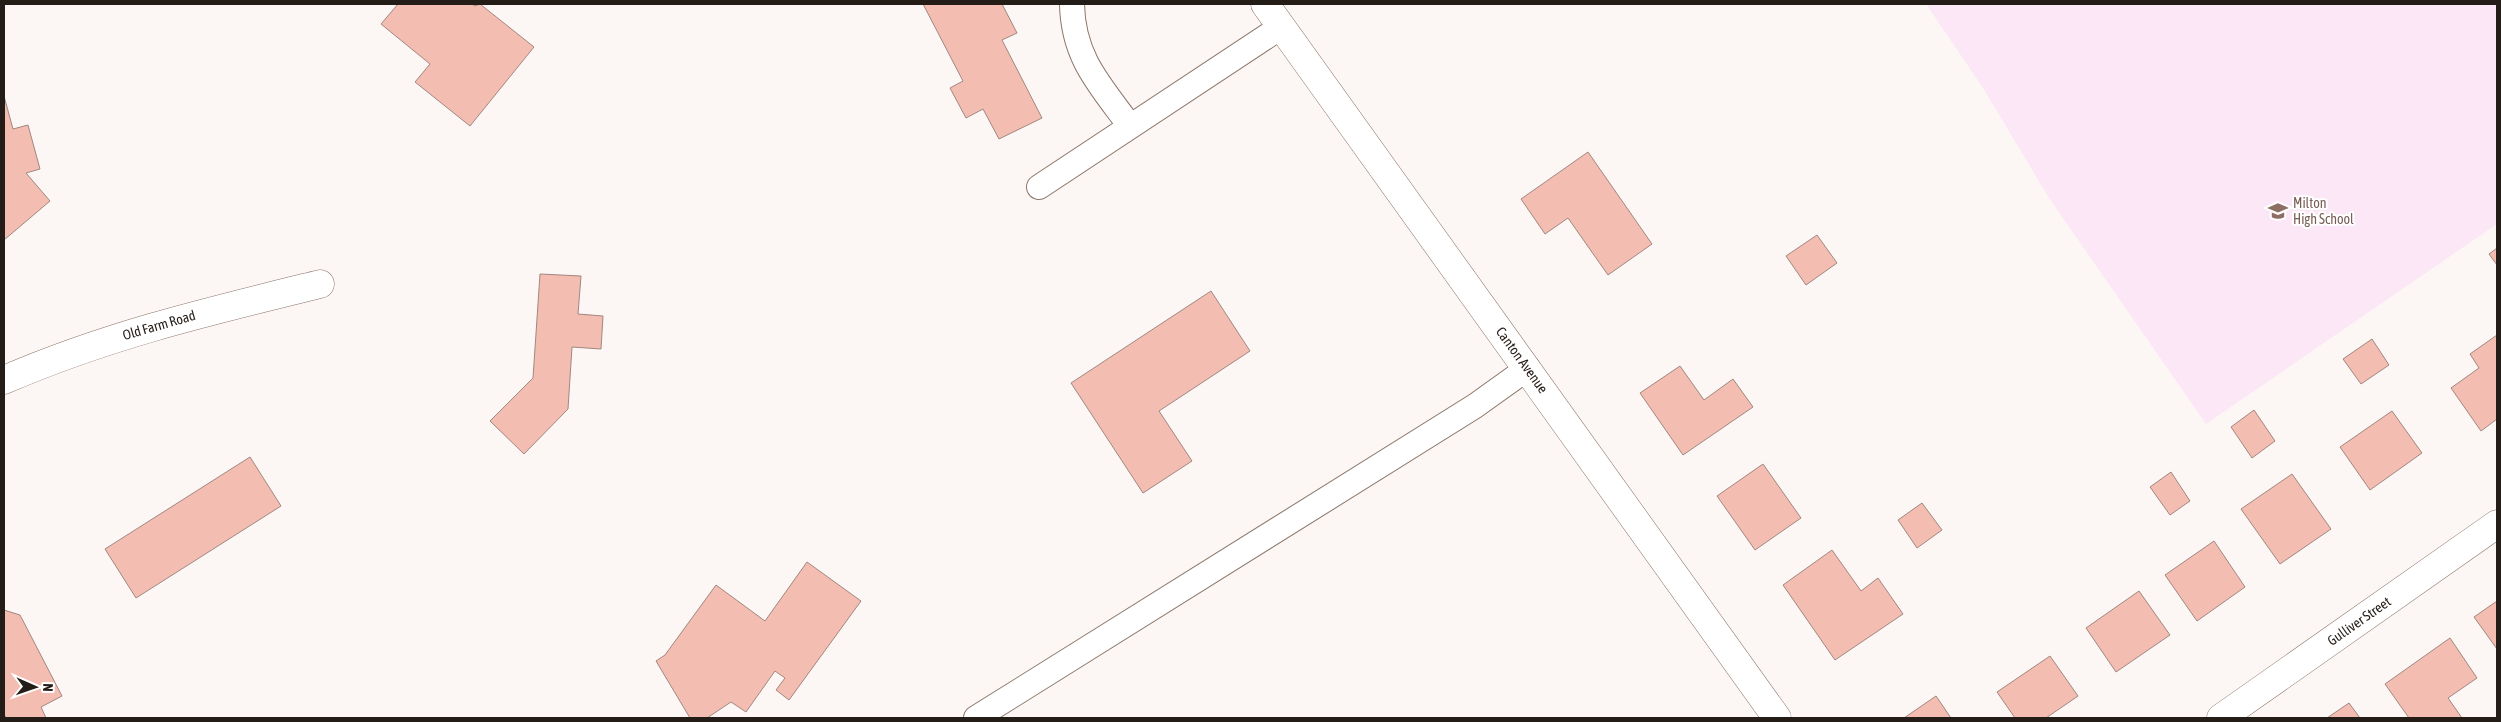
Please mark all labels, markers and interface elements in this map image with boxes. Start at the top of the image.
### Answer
place label: Milton High School [2293,195,2354,227]
school or university icon: Milton High School [2267,200,2289,222]
street label: Old Farm Road [121,307,197,343]
street label: Canton Avenue [1493,324,1551,396]
street label: Gulliver Street [2324,593,2394,649]
north arrow [10,662,60,712]
text: N [40,683,56,692]

